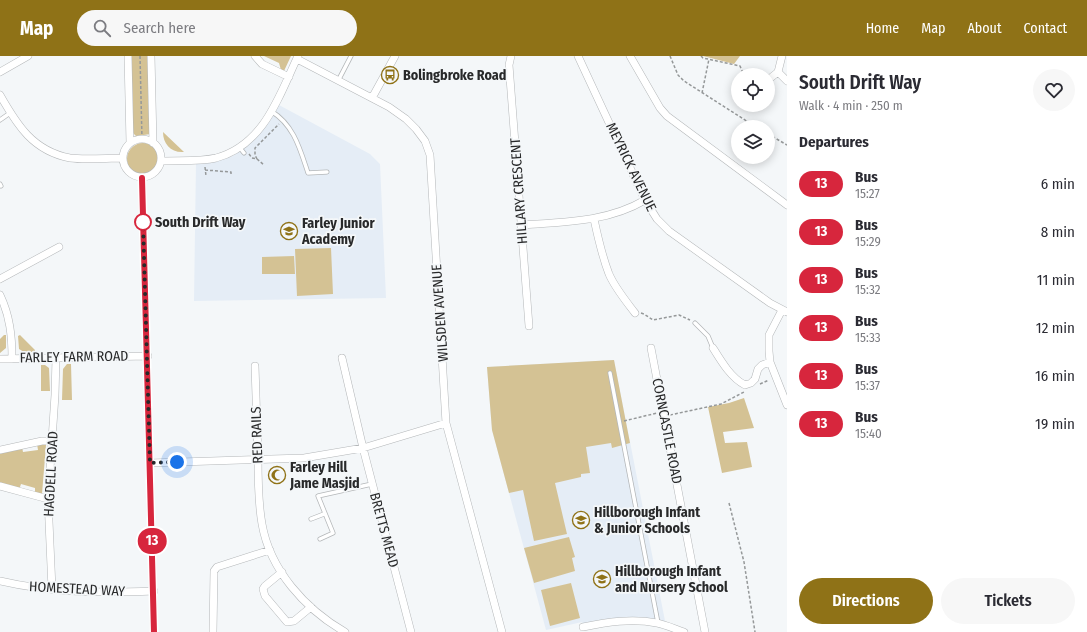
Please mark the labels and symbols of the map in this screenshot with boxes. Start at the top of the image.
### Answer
bus stop icon: Bolingbroke Road [380,65,400,85]
place label: Bolingbroke Road [403,67,506,84]
street label: MEYRICK AVENUE [602,120,660,215]
street label: HILLARY CRESCENT [507,137,531,245]
marker: South Drift Way [134,213,152,231]
place label: South Drift Way [155,214,246,231]
place label: Farley Junior Academy [301,215,375,248]
school or university icon: Farley Junior Academy [279,221,299,241]
street label: WILSDEN AVENUE [428,263,452,362]
street label: FARLEY FARM ROAD [20,348,128,366]
street label: CORNCASTLE ROAD [648,377,686,485]
street label: RED RAILS [248,406,266,464]
street label: HAGDELL ROAD [40,431,62,517]
your location [167,452,187,472]
place label: Farley Hill Jame Masjid [289,459,360,492]
mosque icon: Farley Hill Jame Masjid [267,465,287,485]
street label: BRETTS MEAD [366,491,402,569]
place label: Hillborough Infant & Junior Schools [594,504,701,537]
school or university icon: Hillborough Infant & Junior Schools [571,510,591,530]
line badge: 13 [134,528,170,554]
place label: Hillborough Infant and Nursery School [615,563,728,596]
school or university icon: Hillborough Infant and Nursery School [592,569,612,589]
street label: HOMESTEAD WAY [29,578,125,600]

